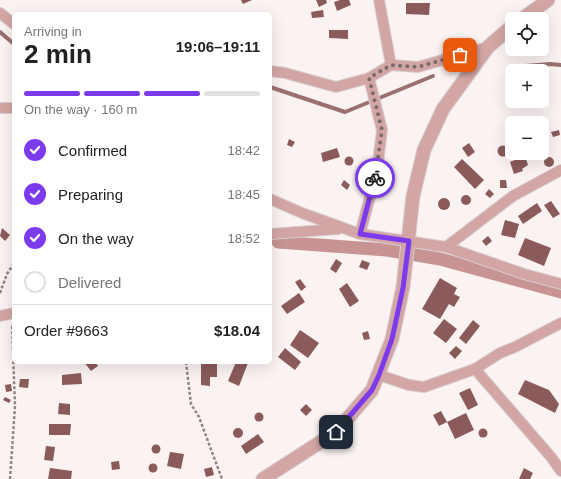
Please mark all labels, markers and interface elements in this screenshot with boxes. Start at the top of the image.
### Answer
map controls [505,12,549,160]
button: locate [505,12,549,56]
text: Arriving in [24,24,82,39]
text: 19:06–19:11 [176,38,260,55]
pin [443,38,477,72]
text: 2 min [24,39,92,69]
icon: bag [449,44,471,66]
button: + [505,64,549,108]
text: On the way · 160 m [24,102,137,117]
button: − [505,116,549,160]
icon: check [24,139,46,161]
text: Confirmed [58,142,127,159]
text: 18:42 [227,143,260,158]
courier [355,158,395,198]
icon: bike [364,167,386,189]
icon: check [24,183,46,205]
text: Preparing [58,186,123,203]
text: 18:45 [227,187,260,202]
icon: check [24,227,46,249]
text: On the way [58,230,134,247]
text: 18:52 [227,231,260,246]
text: Delivered [58,274,121,291]
text: Order #9663 [24,322,108,339]
text: $18.04 [214,322,260,339]
pin [319,415,353,449]
icon: home [325,421,347,443]

